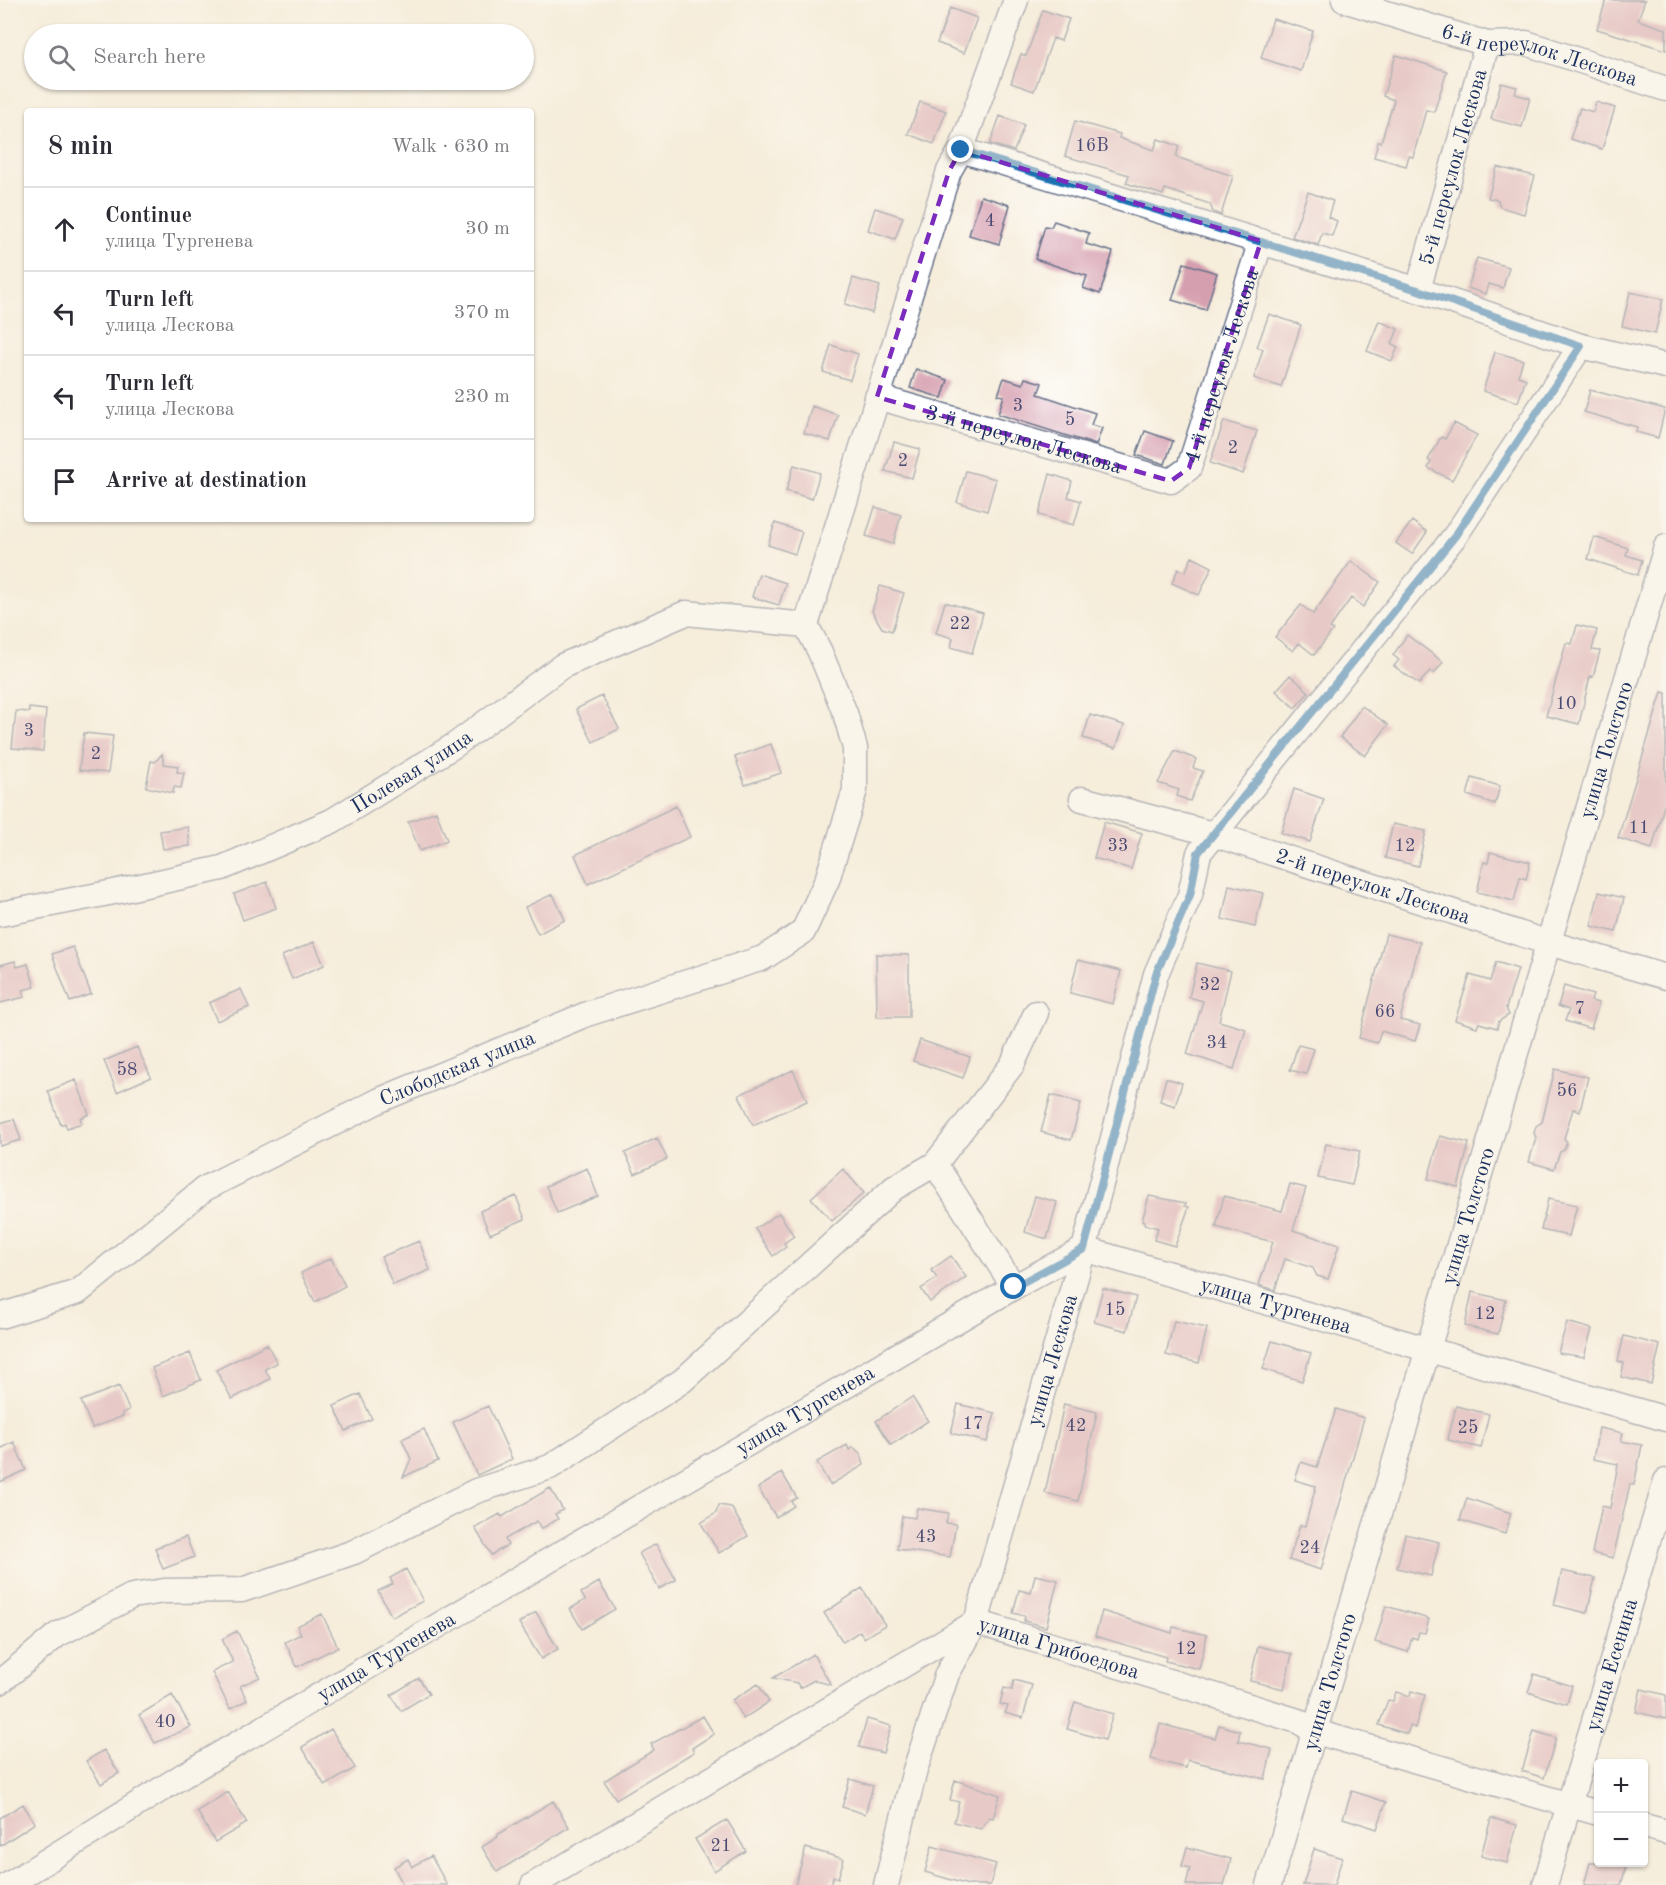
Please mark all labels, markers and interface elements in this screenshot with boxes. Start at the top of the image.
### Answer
street label: 6-й переулок Лескова [1438,22,1640,91]
search box [24,24,534,90]
icon: search [45,41,78,74]
text: Search here [93,46,206,68]
street label: 5-й переулок Лескова [1416,67,1492,268]
text: 8 min [48,134,113,160]
route end [947,136,973,162]
text: Walk · 630 m [391,137,510,157]
house number: 16В [1075,137,1109,155]
text: Continue [105,205,192,227]
house number: 4 [985,212,995,230]
icon: ahead [48,213,81,246]
text: 30 m [465,219,510,239]
text: улица Тургенева [105,232,254,252]
street label: 4-й переулок Лескова [1182,267,1263,466]
text: Turn left [105,289,194,311]
icon: left [48,297,81,330]
text: 370 m [454,303,510,323]
text: улица Лескова [105,316,235,336]
text: Turn left [105,373,194,395]
icon: left [48,381,81,414]
text: 230 m [454,387,510,407]
house number: 3 [1013,397,1023,415]
text: улица Лескова [105,400,235,420]
street label: 3-й переулок Лескова [923,403,1124,478]
house number: 5 [1065,411,1075,429]
house number: 2 [1228,439,1238,457]
house number: 2 [898,452,908,470]
icon: arrive [48,465,81,498]
text: Arrive at destination [105,470,307,492]
house number: 22 [950,615,970,633]
street label: улица Толстого [1577,679,1638,822]
house number: 10 [1556,695,1576,713]
house number: 3 [24,722,34,740]
street label: Полевая улица [348,727,477,818]
house number: 2 [91,745,101,763]
house number: 11 [1629,819,1649,837]
house number: 33 [1108,837,1128,855]
house number: 12 [1395,837,1415,855]
street label: 2-й переулок Лескова [1273,846,1472,929]
house number: 32 [1200,976,1220,994]
house number: 7 [1575,1000,1585,1018]
house number: 66 [1375,1003,1395,1021]
street label: Слободская улица [377,1028,538,1111]
house number: 34 [1207,1034,1227,1052]
house number: 58 [117,1061,137,1079]
house number: 56 [1557,1082,1577,1100]
street label: улица Толстого [1439,1145,1499,1287]
route start [1000,1273,1026,1299]
street label: улица Тургенева [1198,1275,1353,1338]
street label: улица Лескова [1024,1292,1082,1429]
house number: 15 [1105,1301,1125,1319]
house number: 12 [1475,1305,1495,1323]
street label: улица Тургенева [733,1363,878,1460]
house number: 17 [963,1415,983,1433]
house number: 42 [1066,1417,1086,1435]
house number: 25 [1458,1419,1478,1437]
house number: 43 [916,1528,936,1546]
house number: 24 [1300,1539,1320,1557]
street label: улица Есенина [1583,1596,1642,1734]
street label: улица Тургенева [314,1609,459,1706]
street label: улица Толстого [1300,1611,1361,1753]
street label: улица Грибоедова [976,1614,1142,1684]
house number: 12 [1176,1640,1196,1658]
house number: 40 [155,1713,175,1731]
map controls [1594,1759,1648,1867]
button: + [1594,1759,1648,1813]
button: − [1594,1813,1648,1867]
house number: 21 [711,1837,731,1855]

